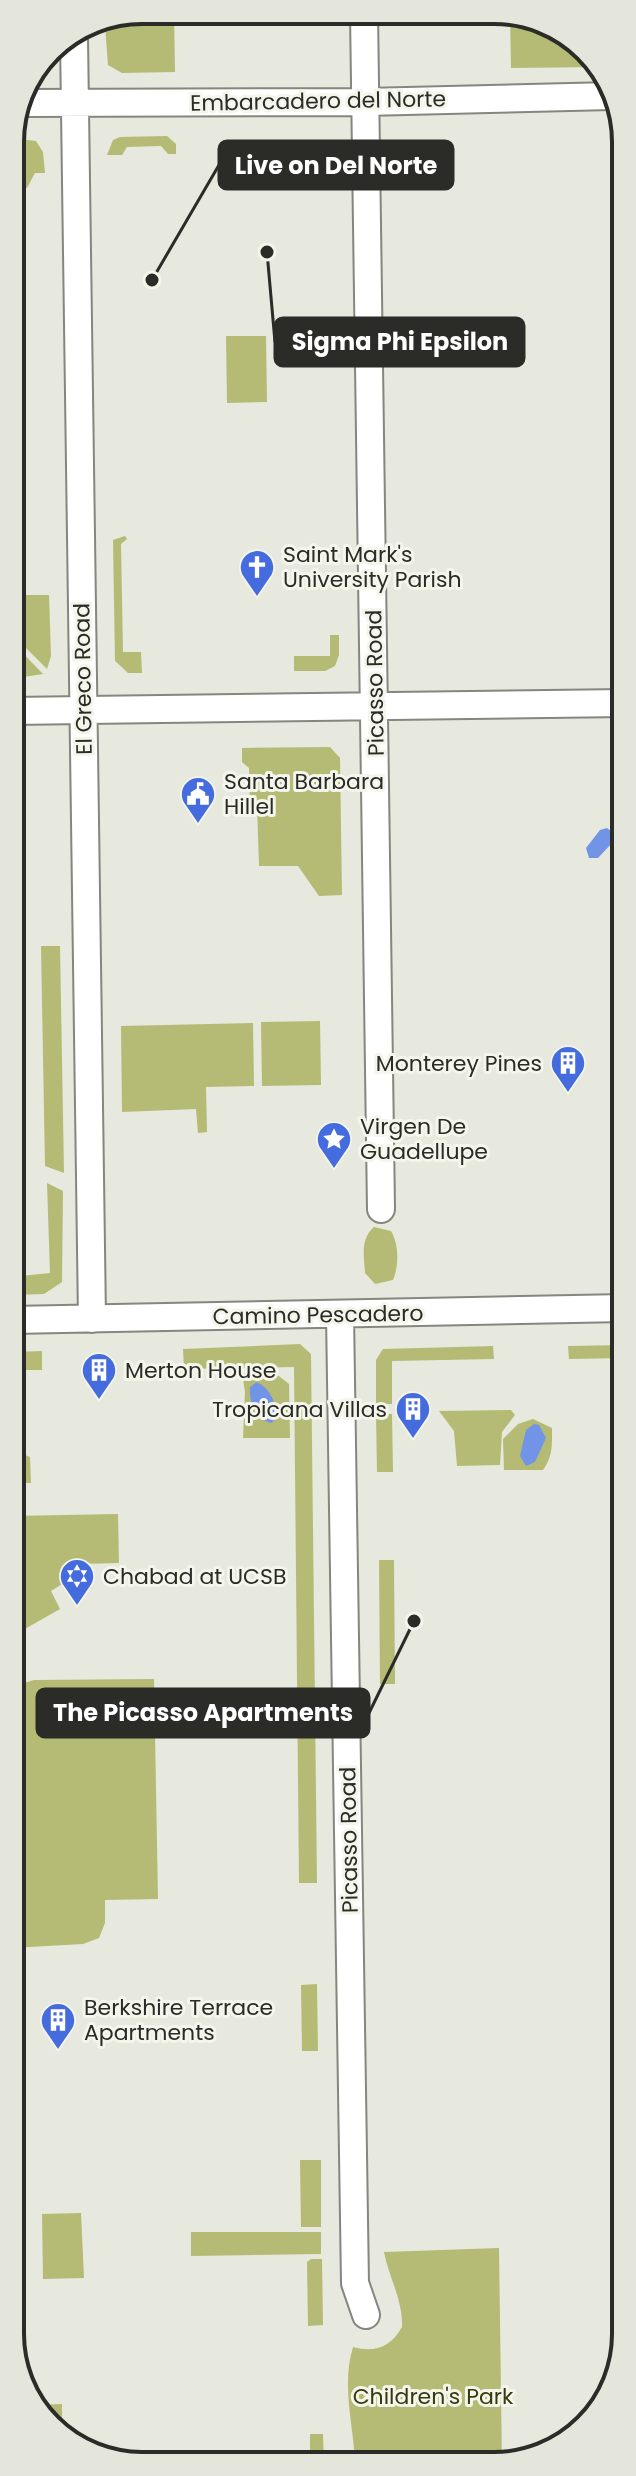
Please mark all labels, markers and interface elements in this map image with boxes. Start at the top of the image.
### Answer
street label: Embarcadero del Norte [190,83,446,119]
callout: Live on Del Norte [219,141,453,189]
text: Live on Del Norte [235,149,437,182]
callout: Sigma Phi Epsilon [275,318,524,366]
text: Sigma Phi Epsilon [292,325,508,358]
place label: Saint Mark's University Parish [283,539,462,595]
church icon: Saint Mark's University Parish [238,548,276,598]
street label: El Greco Road [66,603,100,755]
street label: Picasso Road [358,609,392,757]
place label: Santa Barbara Hillel [224,766,384,822]
public building icon: Santa Barbara Hillel [179,775,217,825]
building icon: Monterey Pines [549,1044,587,1094]
place label: Monterey Pines [376,1048,542,1079]
place label: Virgen De Guadellupe [360,1111,488,1167]
place icon: Virgen De Guadellupe [315,1120,353,1170]
street label: Camino Pescadero [212,1298,424,1332]
building icon: Merton House [80,1351,118,1401]
place label: Merton House [125,1355,276,1386]
building icon: Tropicana Villas [394,1390,432,1440]
place label: Tropicana Villas [212,1394,387,1425]
synagogue icon: Chabad at UCSB [58,1557,96,1607]
place label: Chabad at UCSB [103,1561,286,1592]
callout: The Picasso Apartments [37,1689,369,1737]
text: The Picasso Apartments [53,1696,353,1729]
street label: Picasso Road [332,1766,366,1914]
place label: Berkshire Terrace Apartments [84,1992,273,2048]
building icon: Berkshire Terrace Apartments [39,2001,77,2051]
park label: Children's Park [353,2381,514,2412]

